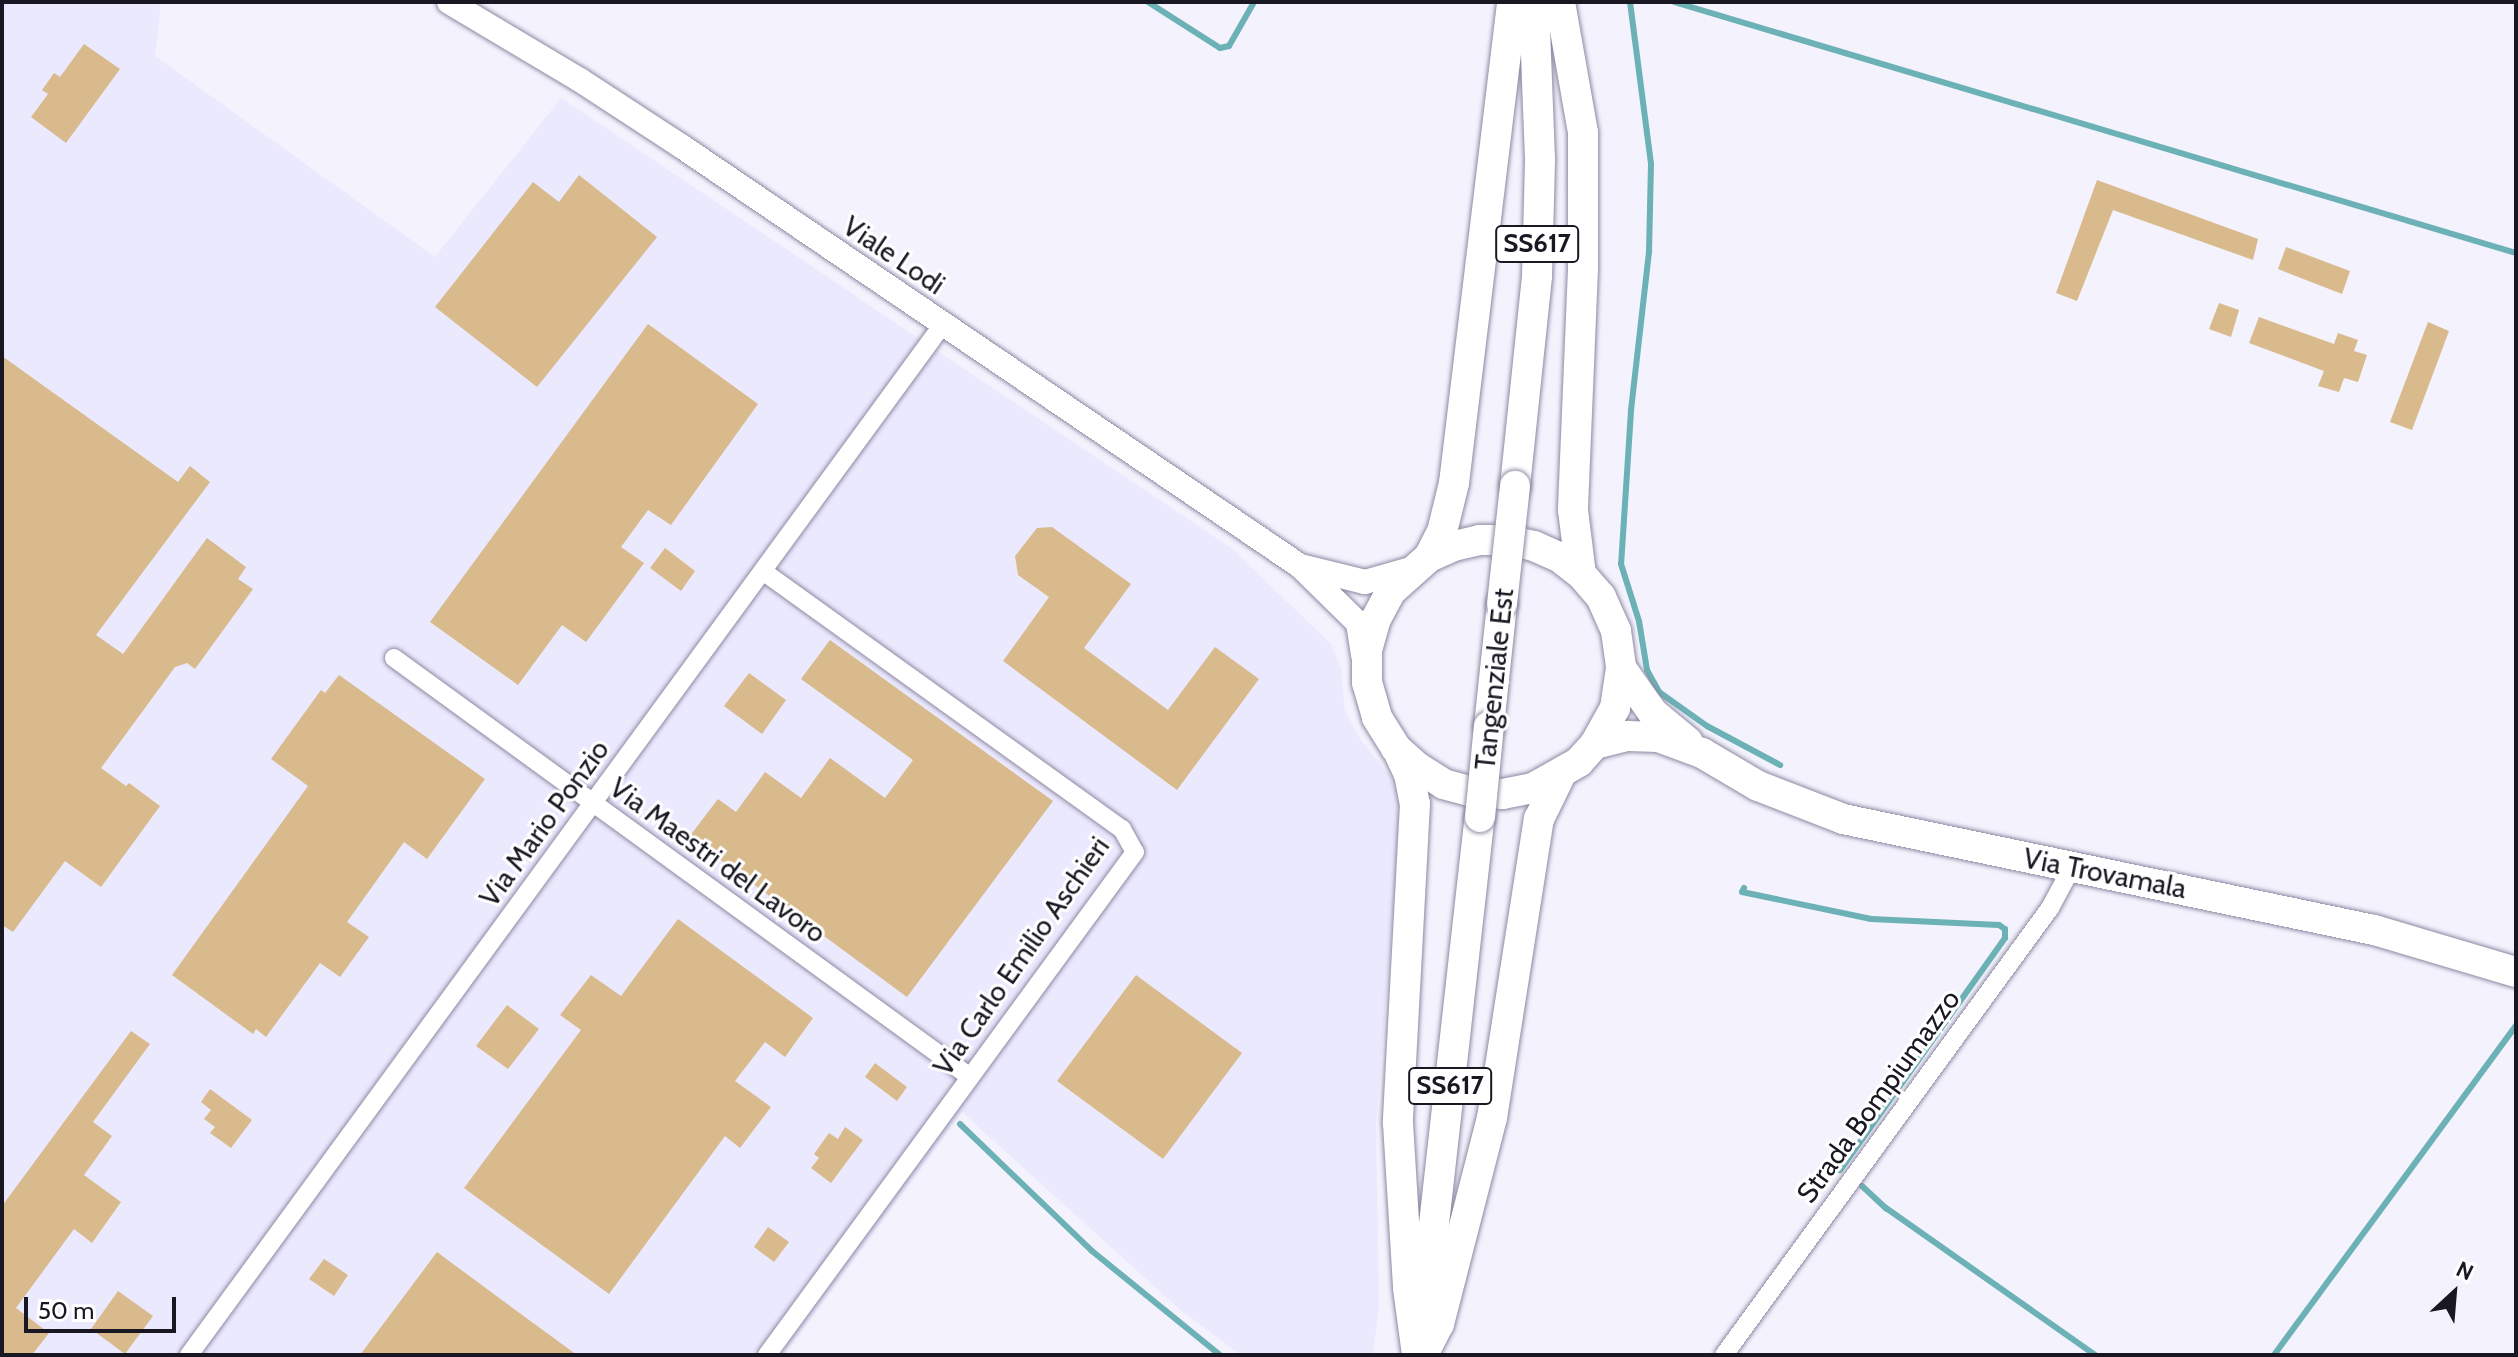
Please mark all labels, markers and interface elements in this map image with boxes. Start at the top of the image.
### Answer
street label: Viale Lodi [837,209,951,301]
road number: SS617 [1495,222,1579,266]
street label: Tangenziale Est [1468,587,1520,771]
street label: Via Mario Ponzio [472,733,616,913]
street label: Via Maestri del Lavoro [603,770,833,950]
street label: Via Carlo Emilio Aschieri [926,830,1116,1082]
street label: Via Trovamala [2021,841,2189,905]
street label: Strada Bompiumazzo [1789,983,1967,1209]
road number: SS617 [1408,1064,1492,1108]
north arrow [2414,1253,2494,1333]
text: N [2452,1255,2478,1287]
scale bar [28,1281,180,1331]
text: 50 m [38,1296,94,1325]

